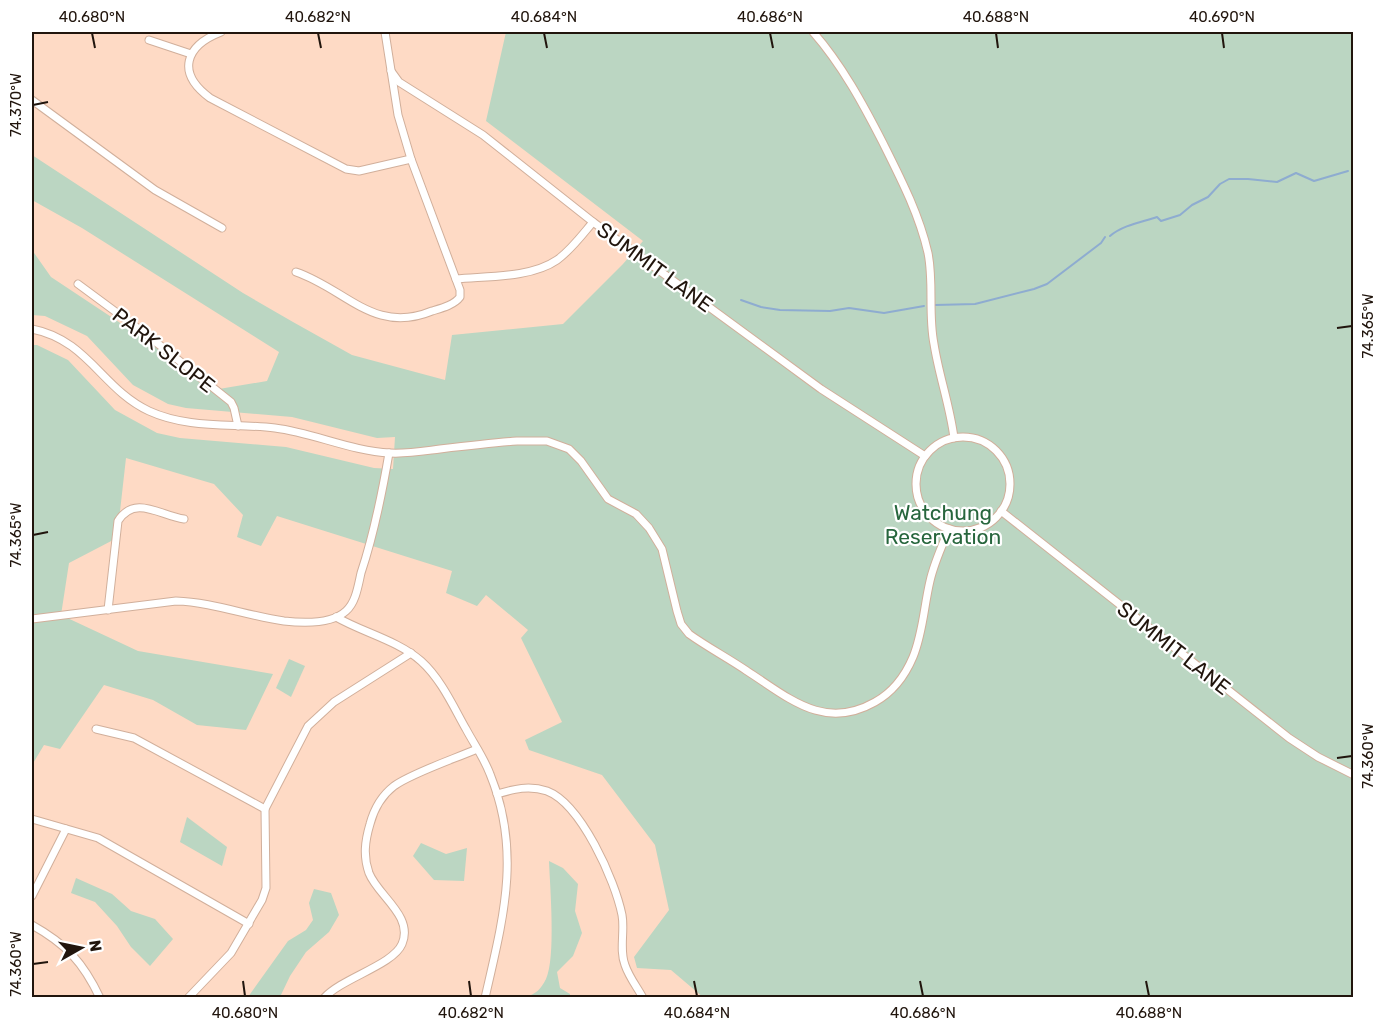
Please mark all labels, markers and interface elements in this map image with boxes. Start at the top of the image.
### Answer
text: 40.680°N [59,8,125,26]
text: 40.682°N [285,8,351,26]
text: 40.684°N [511,8,577,26]
text: 40.686°N [737,8,803,26]
text: 40.688°N [963,8,1029,26]
text: 40.690°N [1189,8,1255,26]
text: 74.370°W [7,73,25,137]
street label: SUMMIT LANE [592,217,718,317]
text: 74.365°W [1359,294,1377,358]
street label: PARK SLOPE [108,302,220,398]
park label: Watchung Reservation [885,500,1001,549]
text: 74.365°W [7,503,25,567]
street label: SUMMIT LANE [1112,596,1236,700]
text: 74.360°W [1359,723,1377,789]
north arrow [51,918,111,978]
text: 74.360°W [7,931,25,997]
text: N [85,939,106,953]
text: 40.680°N [212,1004,278,1022]
text: 40.682°N [438,1004,504,1022]
text: 40.684°N [664,1004,730,1022]
text: 40.686°N [890,1004,956,1022]
text: 40.688°N [1116,1004,1182,1022]

